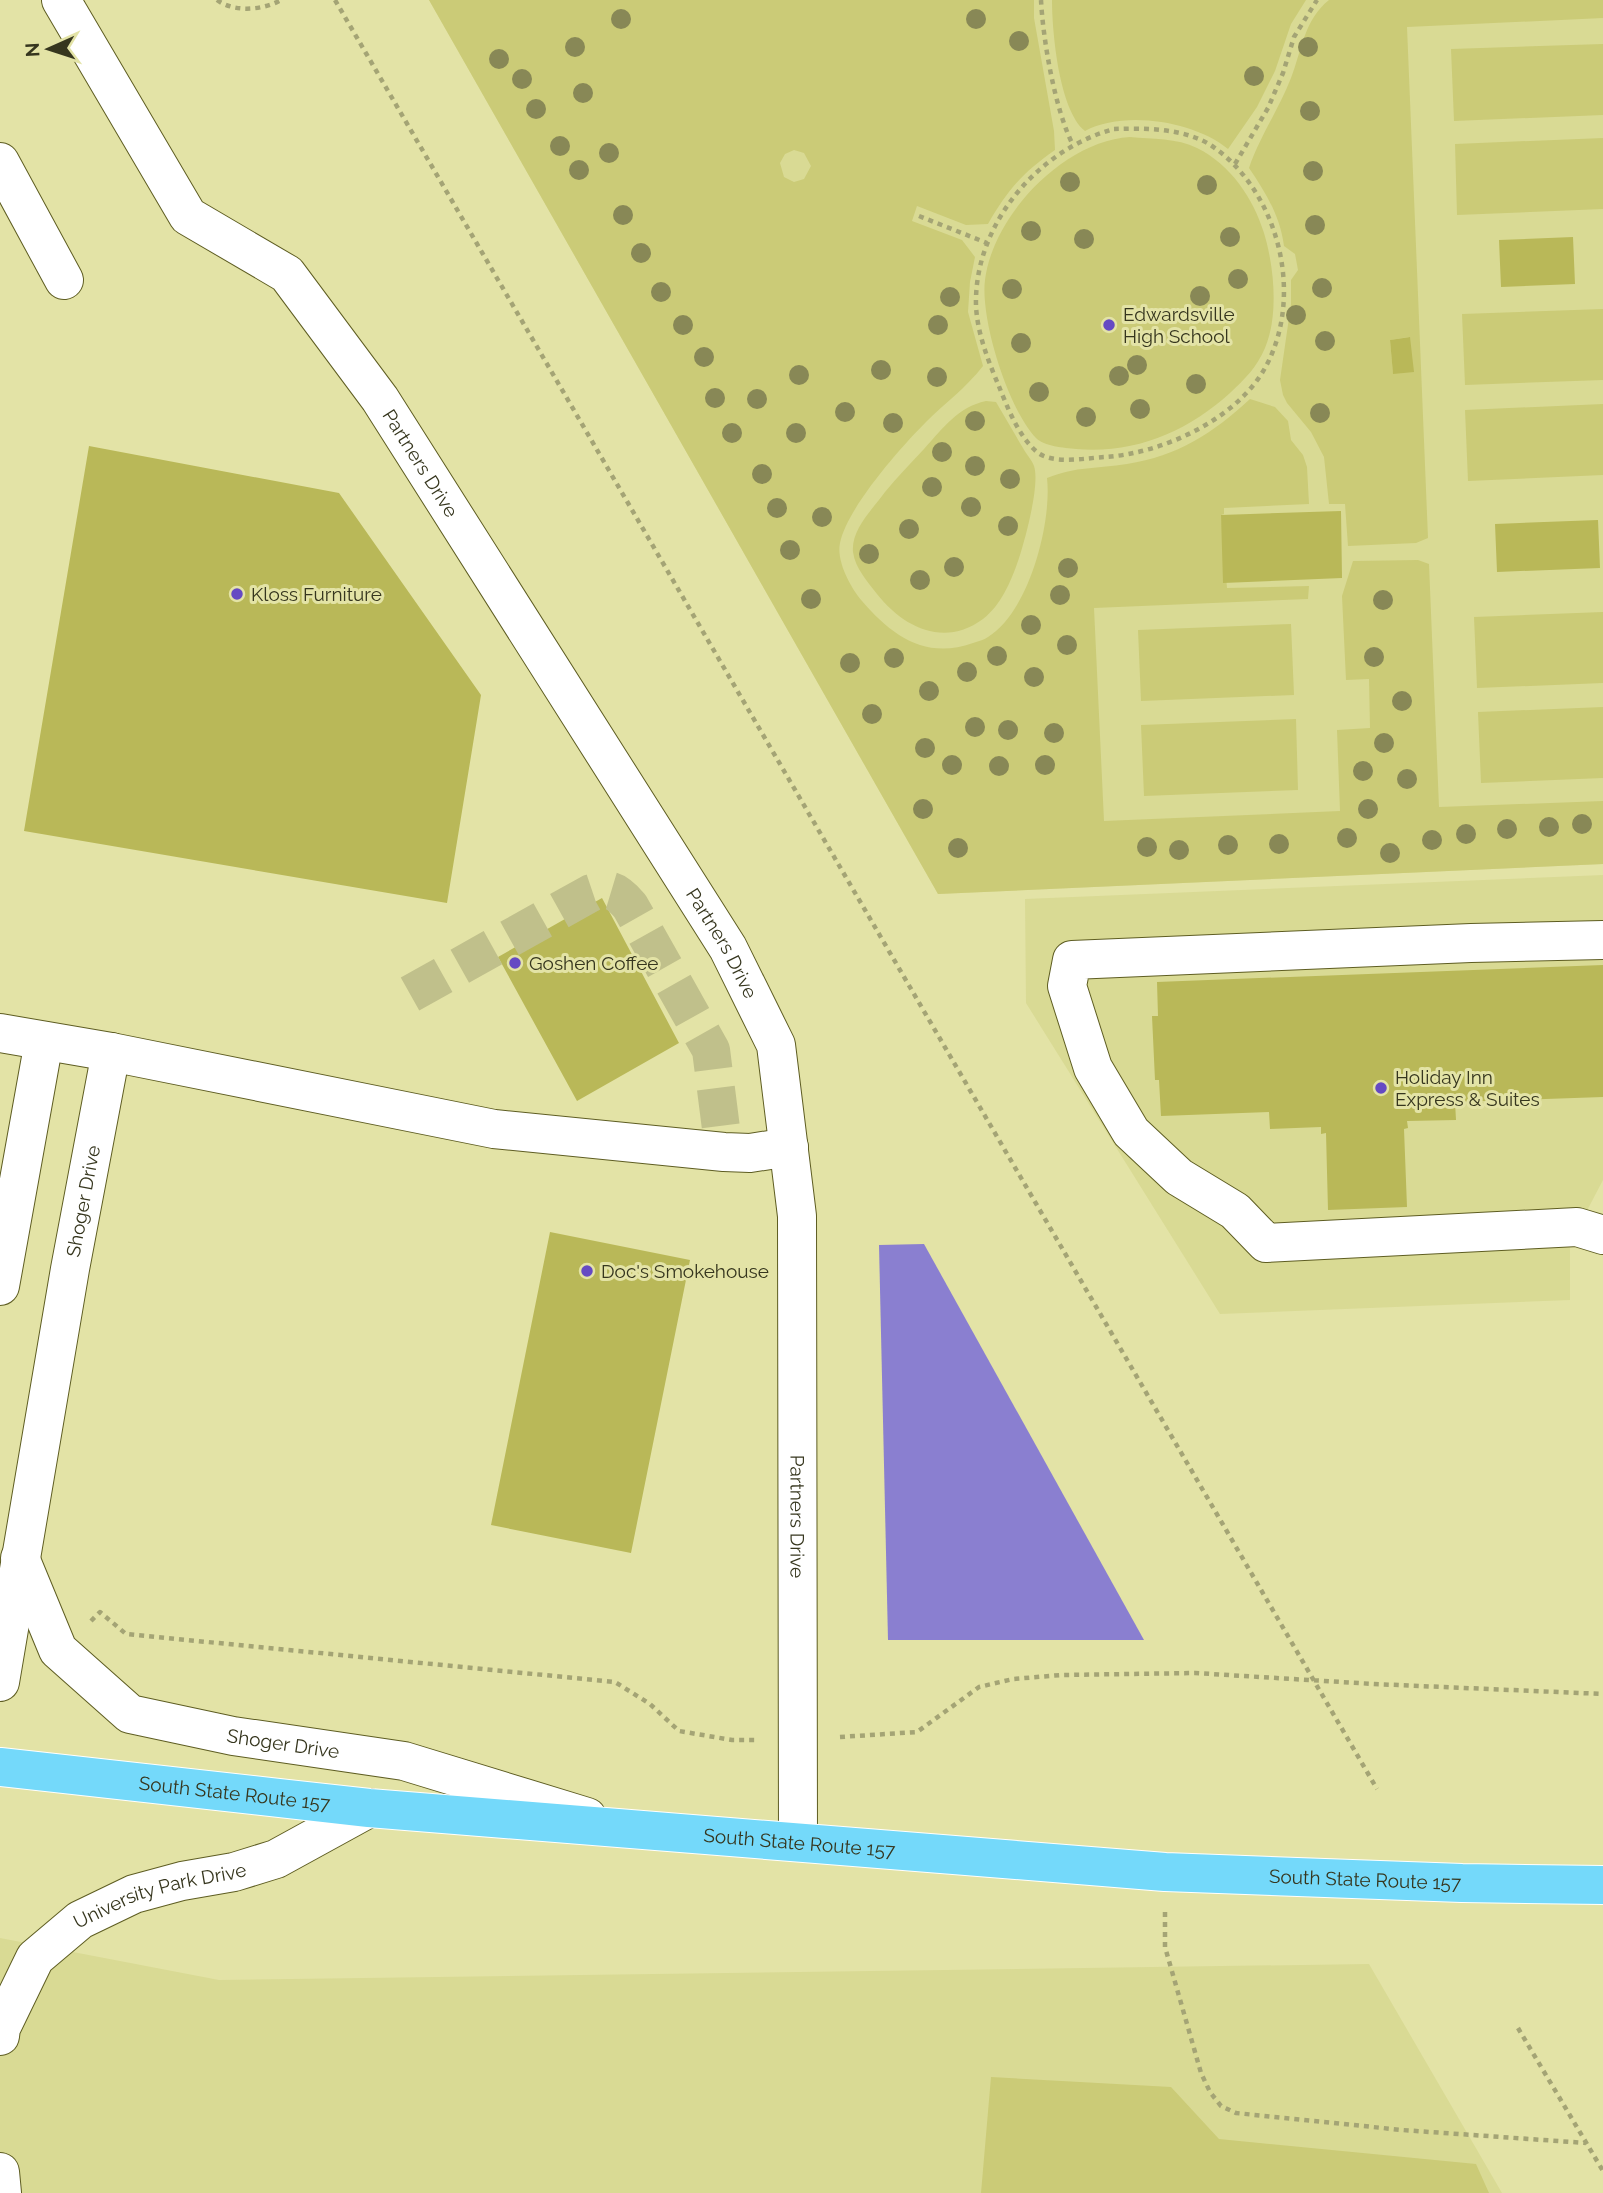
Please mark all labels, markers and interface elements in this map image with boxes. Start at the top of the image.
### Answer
north arrow [14,14,84,84]
text: N [21,42,43,58]
place label: Edwardsville High School [1123,303,1235,347]
marker: Edwardsville High School [1101,317,1117,333]
street label: Partners Drive [378,405,463,521]
place label: Kloss Furniture [251,583,382,605]
marker: Kloss Furniture [229,586,245,602]
street label: Partners Drive [682,884,762,1002]
place label: Goshen Coffee [529,952,658,974]
marker: Goshen Coffee [507,955,523,971]
place label: Holiday Inn Express & Suites [1395,1066,1540,1110]
marker: Holiday Inn Express & Suites [1373,1080,1389,1096]
street label: Shoger Drive [62,1143,104,1259]
place label: Doc's Smokehouse [601,1260,769,1282]
marker: Doc's Smokehouse [579,1263,595,1279]
street label: Partners Drive [786,1455,809,1578]
street label: Shoger Drive [225,1724,341,1762]
street label: South State Route 157 [138,1772,331,1815]
street label: South State Route 157 [703,1824,896,1861]
street label: University Park Drive [70,1858,249,1933]
street label: South State Route 157 [1269,1865,1461,1894]

